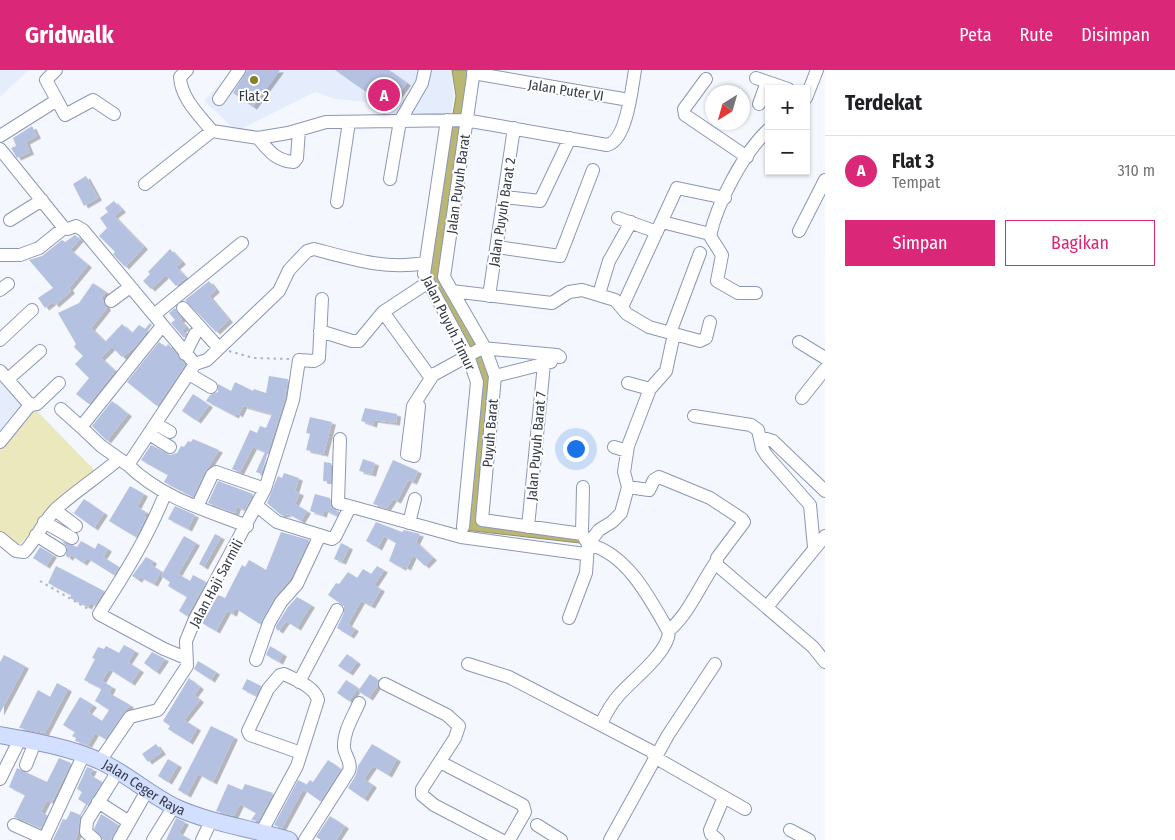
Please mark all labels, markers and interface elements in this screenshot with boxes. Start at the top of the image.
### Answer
text: Gridwalk [25,21,114,49]
text: Peta [959,24,991,46]
text: Rute [1019,24,1053,46]
text: Disimpan [1081,24,1150,46]
marker: Flat 2 [248,74,260,86]
pin: A [368,76,400,114]
street label: Jalan Puter VI [527,76,605,105]
north arrow [705,85,750,130]
map controls [765,85,810,175]
button: + [765,85,810,130]
place label: Flat 2 [239,88,269,105]
text: Terdekat [845,90,922,116]
button: − [765,130,810,175]
street label: Jalan Puyuh Barat [443,133,474,235]
text: Flat 3 [892,150,934,173]
street label: Jalan Puyuh Barat 2 [485,156,520,268]
text: A [857,161,865,180]
text: 310 m [1118,161,1155,180]
text: Tempat [892,173,940,192]
button: Simpan [845,220,995,266]
button: Bagikan [1005,220,1155,266]
street label: Jalan Puyuh Timur [418,273,479,373]
street label: Jalan Puyuh Barat 7 [523,390,550,501]
street label: Puyuh Barat [479,398,502,468]
your location [563,436,589,462]
street label: Jalan Haji Sarmili [186,536,247,630]
street label: Jalan Ceger Raya [100,756,188,820]

